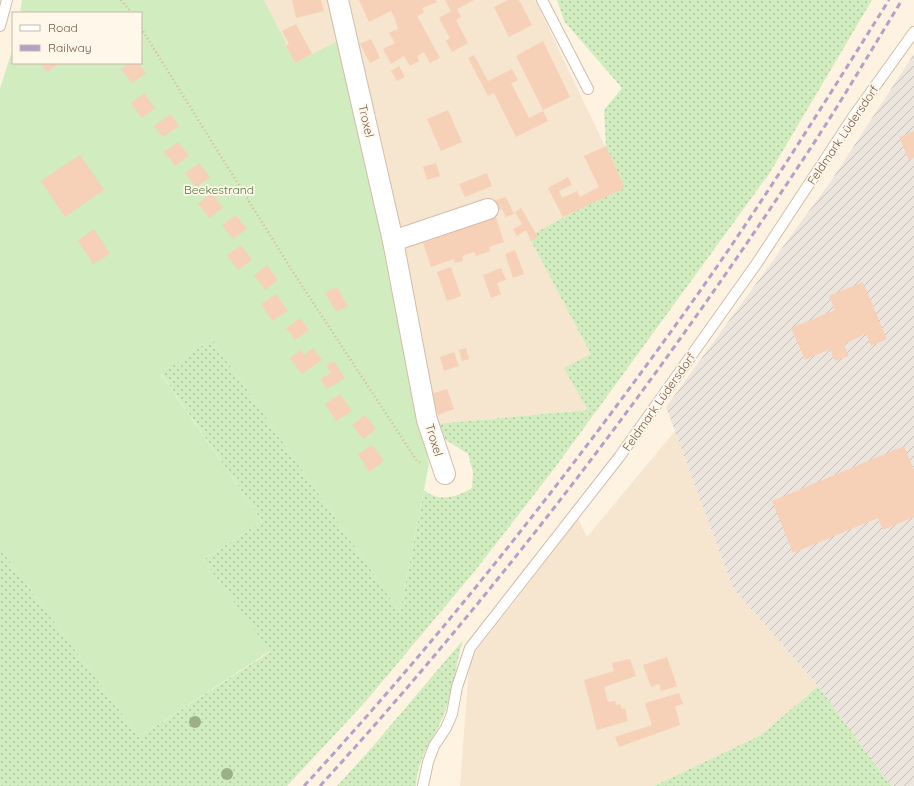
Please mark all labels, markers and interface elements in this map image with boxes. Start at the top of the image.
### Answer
legend [12,12,142,64]
text: Road [48,20,78,35]
text: Railway [48,40,92,55]
street label: Feldmark Lüdersdorf [804,82,882,187]
street label: Troxel [355,103,378,139]
park label: Beekestrand [184,182,254,197]
street label: Feldmark Lüdersdorf [619,349,699,454]
street label: Troxel [422,422,447,458]

